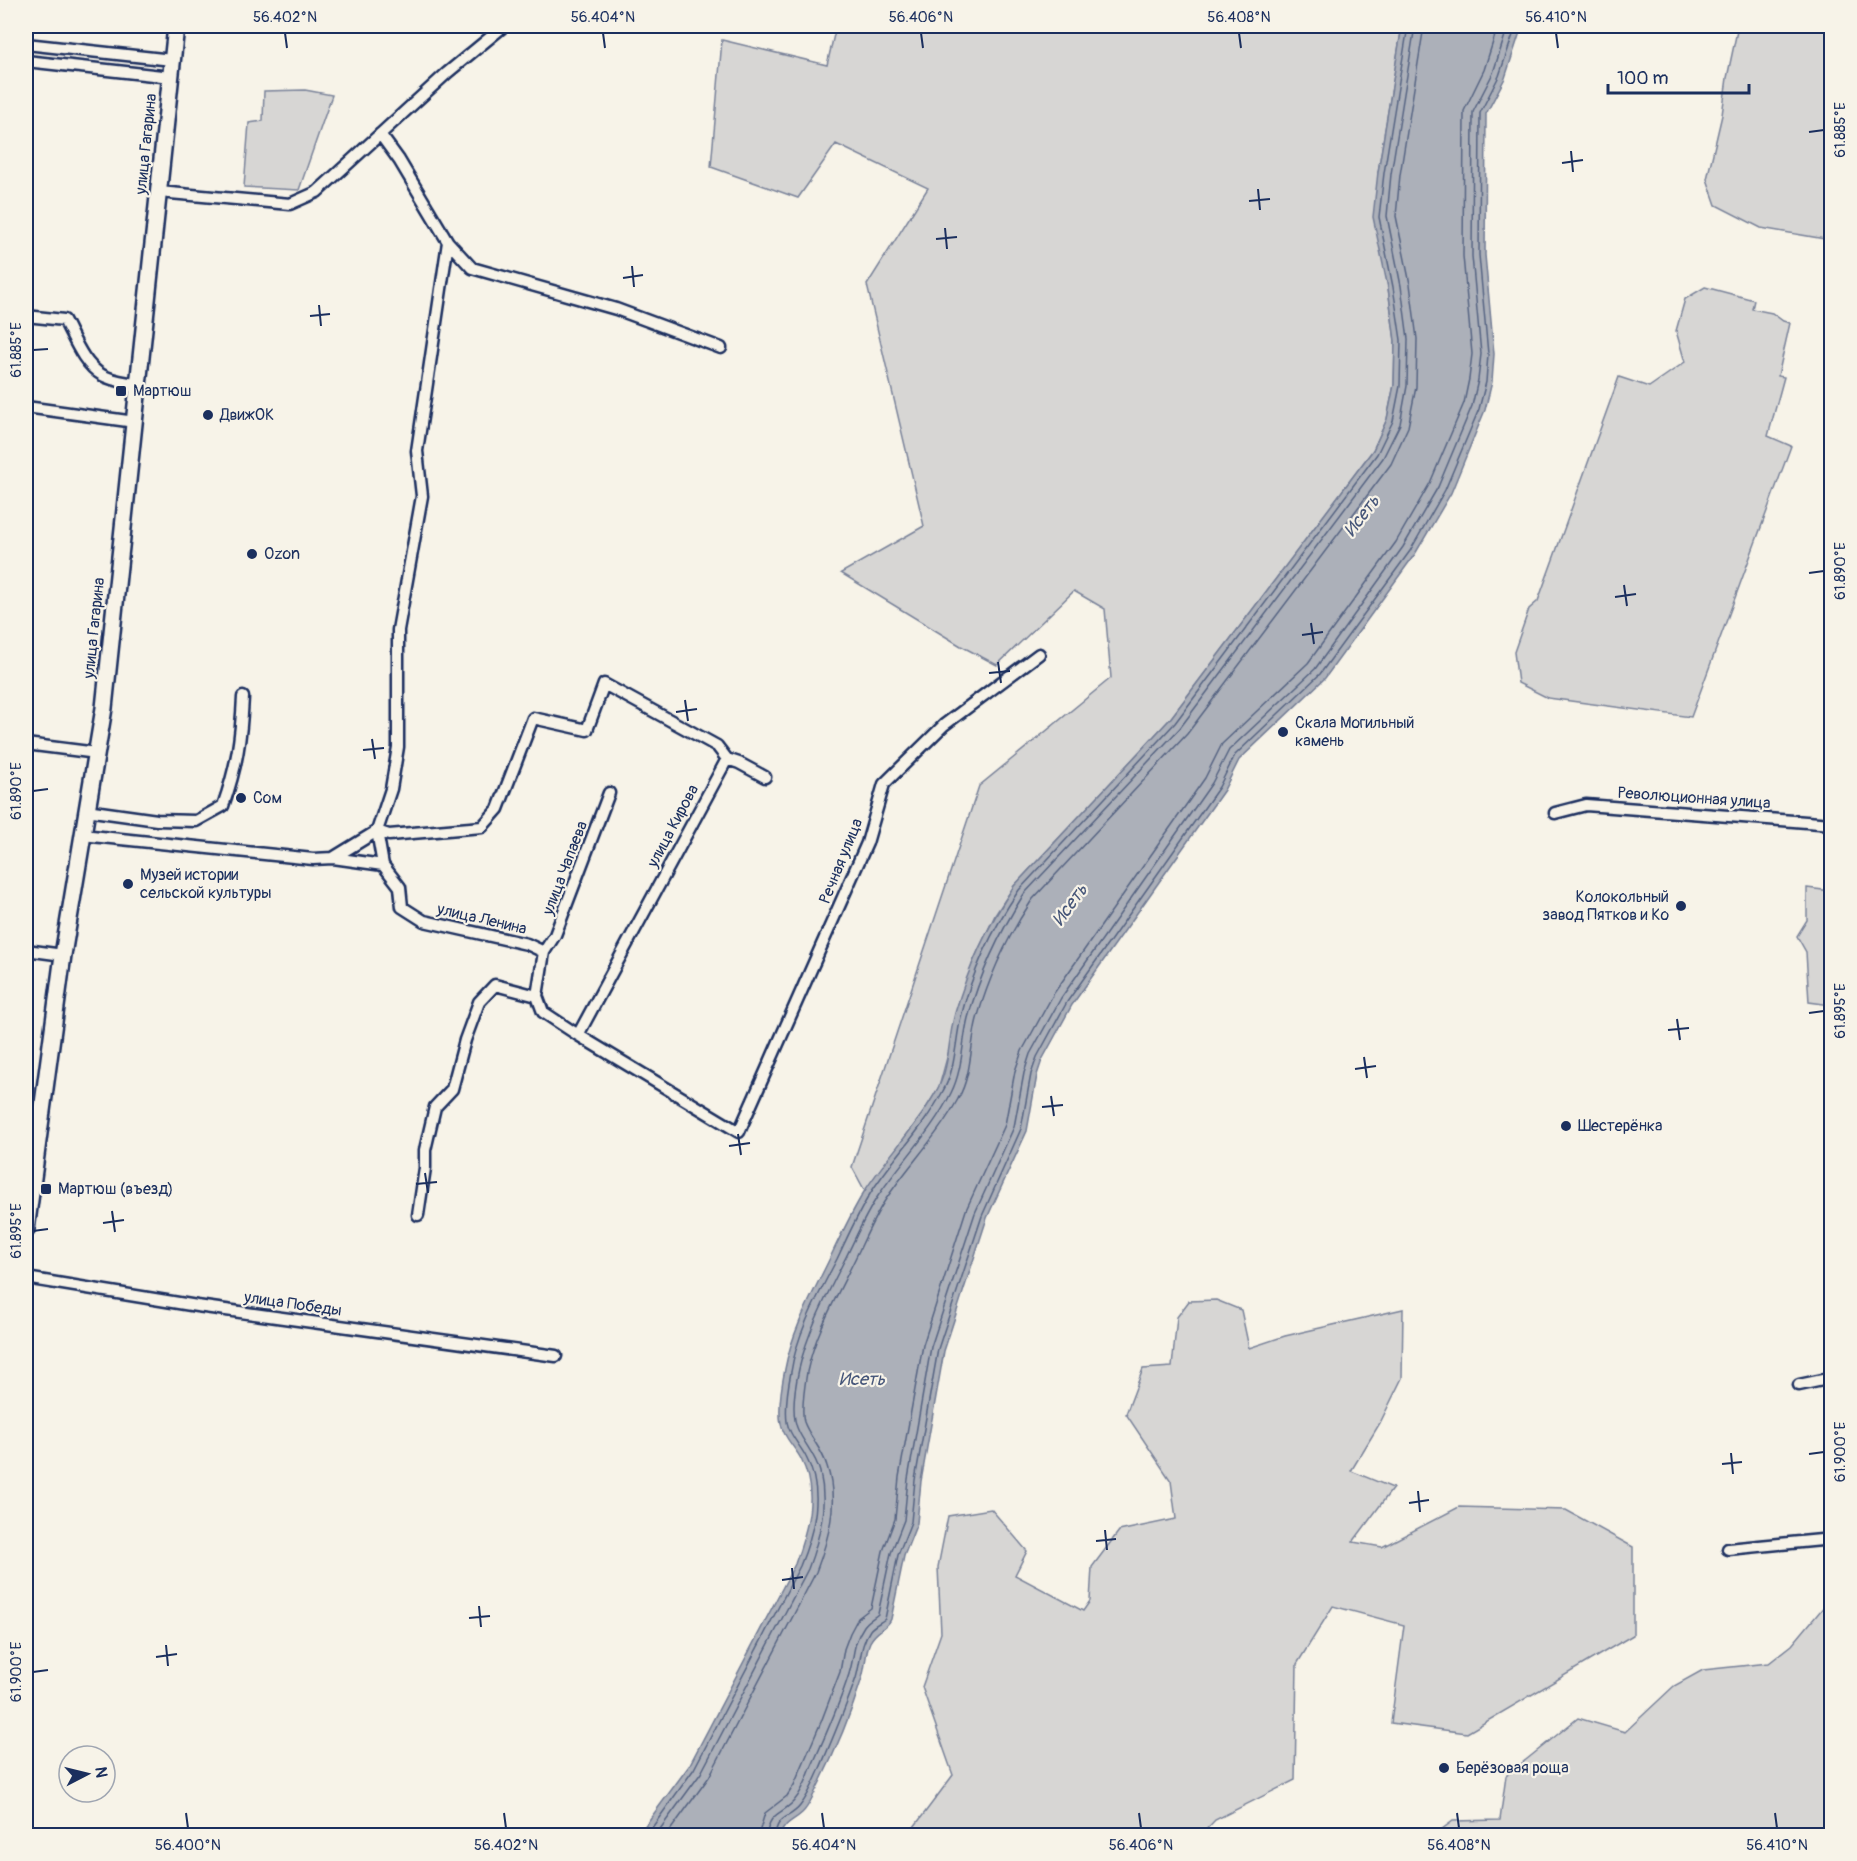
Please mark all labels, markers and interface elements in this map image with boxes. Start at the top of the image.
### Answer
text: 56.402°N [253,8,317,27]
text: 56.404°N [571,8,635,27]
text: 56.406°N [889,8,953,27]
text: 56.408°N [1207,8,1271,27]
text: 56.410°N [1525,8,1587,27]
scale bar [1608,57,1749,95]
text: 100 m [1617,67,1669,90]
street label: улица Гагарина [131,93,161,196]
text: 61.885°E [1831,102,1850,158]
text: 61.885°E [7,322,26,378]
place label: Мартюш [133,381,191,401]
marker: Мартюш [114,384,128,398]
place label: ДвижОК [219,405,274,425]
marker: ДвижОК [201,408,215,422]
water label: Исеть [1339,490,1385,541]
text: 61.890°E [1831,542,1850,600]
place label: Ozon [264,544,300,564]
marker: Ozon [245,547,259,561]
street label: улица Гагарина [79,577,109,680]
place label: Скала Могильный камень [1295,713,1414,751]
marker: Скала Могильный камень [1276,725,1290,739]
text: 61.890°E [7,762,26,820]
street label: улица Кирова [642,781,703,872]
street label: Революционная улица [1617,783,1771,813]
place label: Сом [253,788,282,808]
marker: Сом [234,791,248,805]
street label: Речная улица [815,815,867,907]
street label: улица Чапаева [538,818,592,919]
place label: Музей истории сельской культуры [140,865,271,903]
marker: Музей истории сельской культуры [121,877,135,891]
water label: Исеть [1047,879,1093,930]
place label: Колокольный завод Пятков и Ко [1543,887,1669,925]
street label: улица Ленина [434,899,529,939]
marker: Колокольный завод Пятков и Ко [1674,899,1688,913]
text: 61.895°E [1831,983,1850,1039]
place label: Шестерёнка [1578,1116,1663,1136]
marker: Шестерёнка [1559,1119,1573,1133]
place label: Мартюш (въезд) [58,1179,174,1199]
marker: Мартюш (въезд) [39,1182,53,1196]
text: 61.895°E [7,1203,26,1259]
street label: улица Победы [242,1287,343,1321]
water label: Исеть [839,1368,886,1391]
text: 61.900°E [1831,1422,1850,1482]
text: 61.900°E [7,1642,26,1702]
north arrow [57,1744,117,1804]
place label: Берёзовая роща [1456,1758,1569,1778]
marker: Берёзовая роща [1437,1761,1451,1775]
text: N [90,1766,112,1779]
text: 56.400°N [155,1836,221,1855]
text: 56.402°N [474,1836,538,1855]
text: 56.404°N [792,1836,856,1855]
text: 56.406°N [1109,1836,1173,1855]
text: 56.408°N [1427,1836,1491,1855]
text: 56.410°N [1746,1836,1808,1855]

